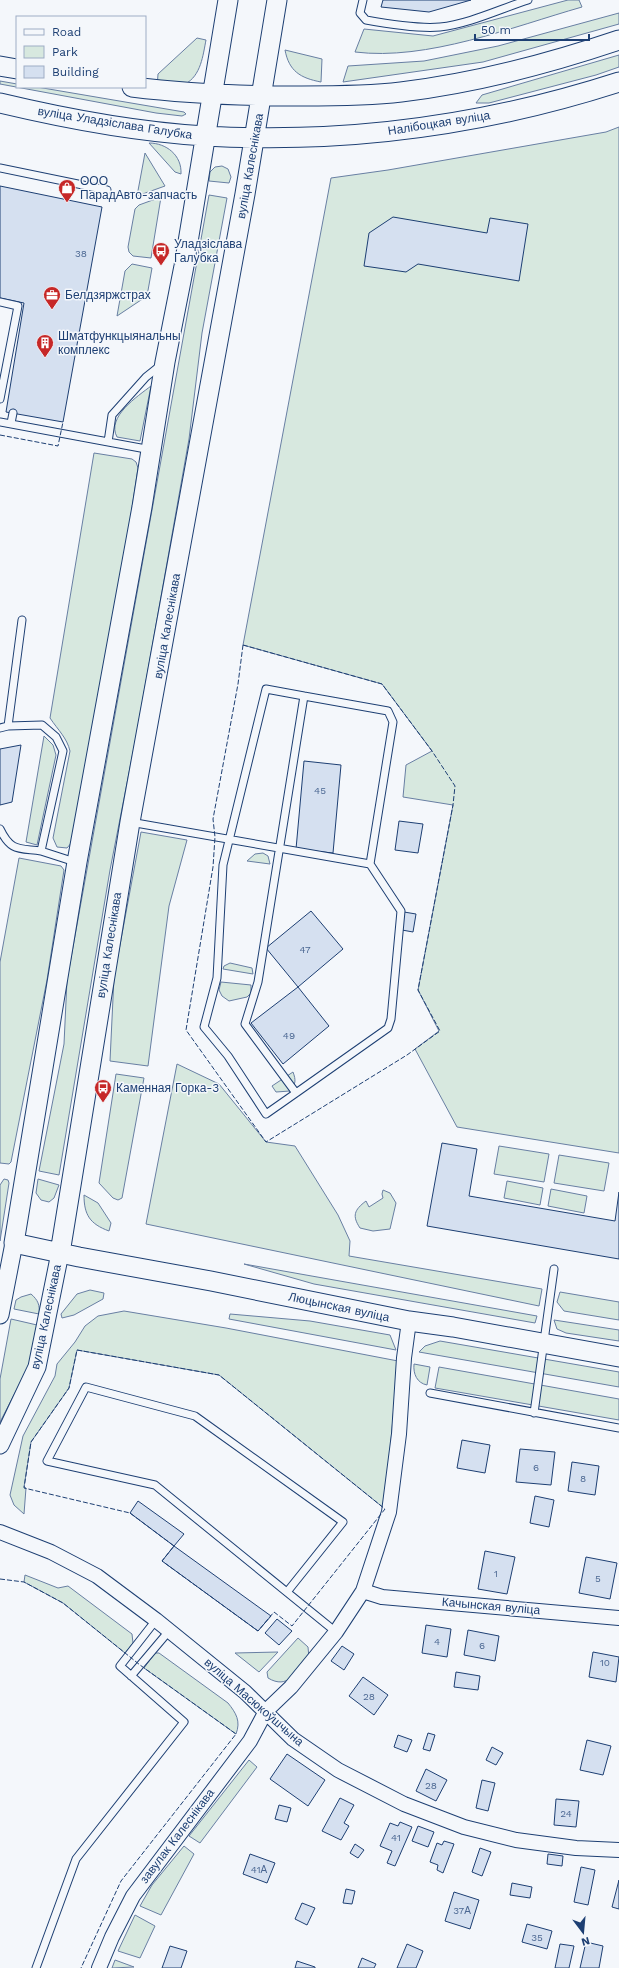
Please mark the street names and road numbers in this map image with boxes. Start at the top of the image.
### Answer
street label: вуліца Уладзіслава Галубка [37,104,194,142]
street label: Налібоцкая вуліца [387,108,491,138]
street label: вуліца Калеснікава [234,112,266,220]
street label: вуліца Калеснікава [151,572,183,680]
street label: вуліца Калеснікава [94,891,124,999]
street label: вуліца Калеснікава [28,1263,64,1371]
street label: Люцынская вуліца [287,1289,391,1325]
street label: Качынская вуліца [441,1595,541,1617]
street label: вуліца Масюкоўшчына [202,1655,307,1749]
street label: завулак Калеснікава [137,1786,217,1886]

